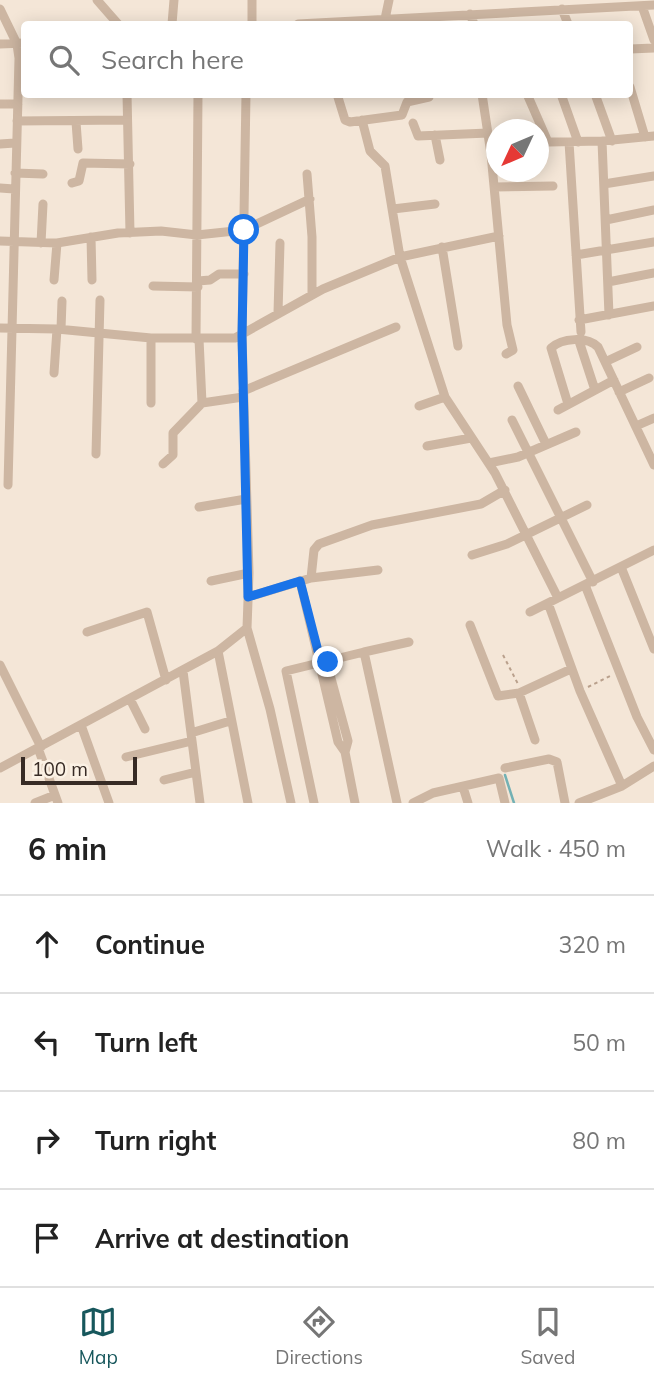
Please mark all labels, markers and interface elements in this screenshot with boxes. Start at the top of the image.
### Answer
search box [21,21,633,98]
icon: search [45,41,83,79]
text: Search here [101,43,244,76]
north arrow [486,119,549,182]
route start [228,214,259,245]
route end [312,646,343,677]
scale bar [21,754,136,786]
text: 100 m [32,757,88,781]
text: 6 min [28,830,107,868]
text: Walk · 450 m [486,834,626,863]
icon: ahead [28,925,66,963]
text: Continue [95,928,205,961]
text: 320 m [558,930,626,959]
icon: left [28,1023,66,1061]
text: Turn left [95,1026,197,1059]
text: 50 m [572,1028,626,1057]
icon: right [28,1121,66,1159]
text: Turn right [95,1124,216,1157]
text: 80 m [572,1126,626,1155]
icon: arrive [28,1219,66,1257]
text: Arrive at destination [95,1222,350,1255]
tab: Map [79,1303,118,1369]
tab: Directions [275,1303,363,1369]
tab: Saved [520,1303,575,1369]

